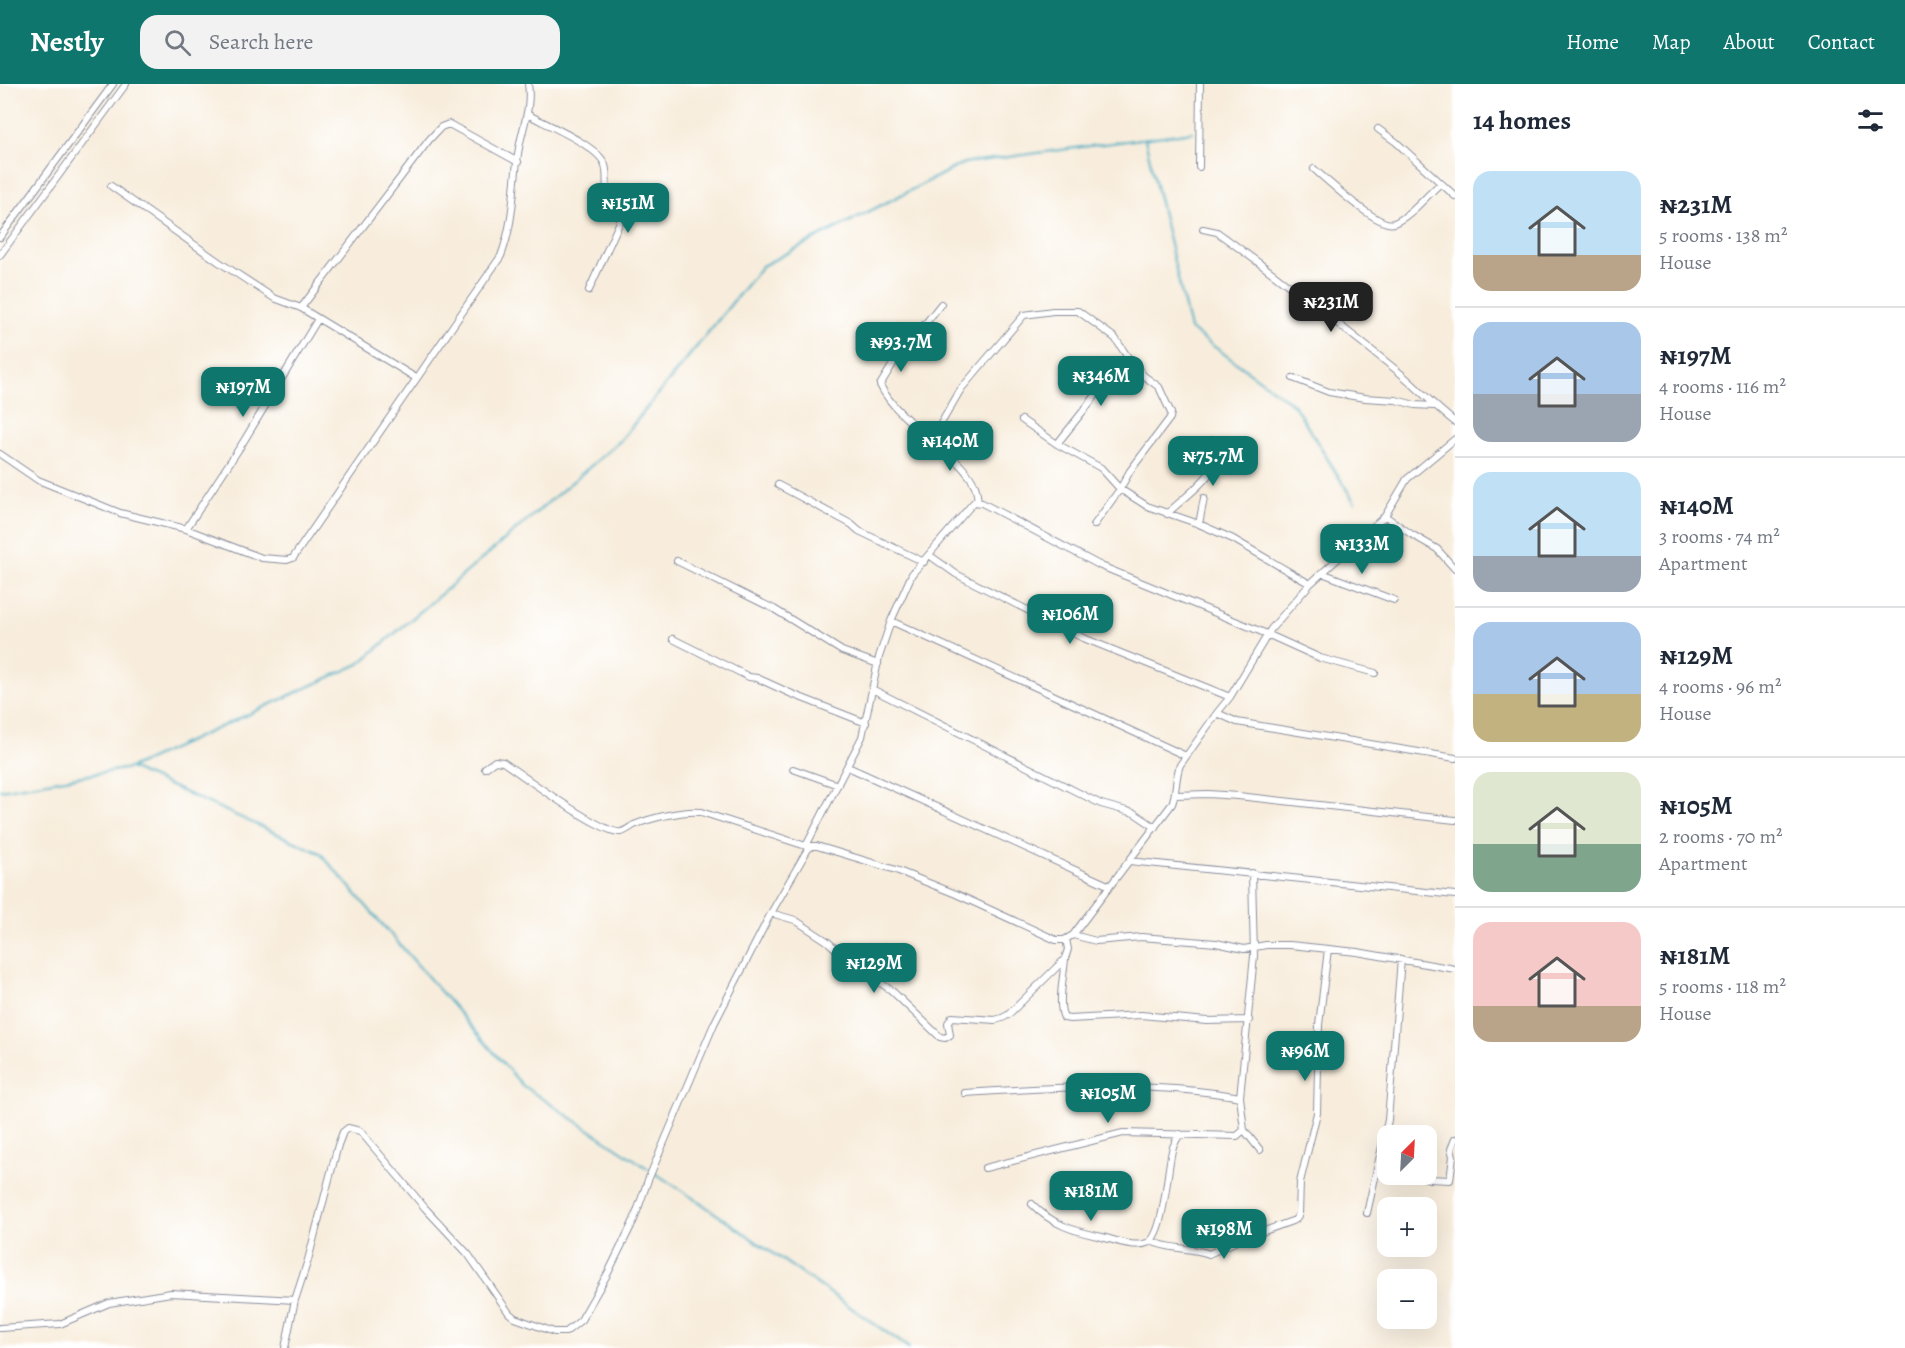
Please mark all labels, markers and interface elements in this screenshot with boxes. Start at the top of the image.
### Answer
search box [140,15,560,69]
text: Nestly [30,23,104,61]
icon: search [161,26,194,59]
text: Search here [209,27,313,57]
text: Home [1566,28,1619,56]
text: Map [1652,28,1690,56]
text: About [1723,28,1775,56]
text: Contact [1808,28,1875,56]
text: 14 homes [1473,103,1571,138]
icon: filters [1854,104,1887,137]
pin: ₦151M [586,183,670,234]
text: ₦231M [1659,187,1732,222]
text: ₦151M [601,189,655,216]
icon: home [1521,195,1593,267]
text: 5 rooms · 138 m² [1659,222,1788,249]
text: House [1659,249,1711,276]
pin: ₦231M [1289,282,1373,333]
text: ₦231M [1303,288,1359,315]
pin: ₦93.7M [852,322,950,373]
text: ₦93.7M [870,328,932,355]
text: ₦197M [1659,338,1732,373]
icon: home [1521,346,1593,418]
pin: ₦346M [1059,356,1143,407]
text: ₦346M [1072,362,1130,389]
pin: ₦197M [201,367,285,418]
text: ₦197M [215,373,271,400]
text: 4 rooms · 116 m² [1659,373,1786,400]
text: House [1659,400,1711,427]
pin: ₦140M [908,421,992,472]
text: ₦140M [921,427,979,454]
pin: ₦75.7M [1164,436,1262,487]
text: ₦75.7M [1182,442,1244,469]
text: ₦140M [1659,488,1734,523]
icon: home [1521,496,1593,568]
text: 3 rooms · 74 m² [1659,523,1780,550]
pin: ₦133M [1320,524,1404,575]
text: ₦133M [1334,530,1390,557]
text: Apartment [1659,550,1748,577]
pin: ₦106M [1028,594,1112,645]
text: ₦106M [1041,600,1099,627]
text: ₦129M [1659,638,1733,673]
icon: home [1521,646,1593,718]
text: 4 rooms · 96 m² [1659,673,1781,700]
text: House [1659,700,1711,727]
text: ₦105M [1659,788,1733,823]
icon: home [1521,796,1593,868]
text: 2 rooms · 70 m² [1659,823,1783,850]
text: Apartment [1659,850,1748,877]
text: ₦181M [1659,938,1730,973]
pin: ₦129M [832,943,916,994]
icon: home [1521,946,1593,1018]
text: ₦129M [845,949,903,976]
text: 5 rooms · 118 m² [1659,973,1786,1000]
text: House [1659,1000,1711,1027]
pin: ₦96M [1269,1031,1341,1082]
text: ₦96M [1280,1037,1330,1064]
pin: ₦105M [1066,1073,1150,1124]
text: ₦105M [1080,1079,1136,1106]
north arrow [1377,1125,1437,1185]
map controls [1377,1125,1437,1329]
pin: ₦181M [1049,1171,1133,1222]
text: ₦181M [1064,1177,1118,1204]
button: + [1377,1197,1437,1257]
pin: ₦198M [1182,1209,1266,1260]
text: ₦198M [1196,1215,1252,1242]
button: − [1377,1269,1437,1329]

